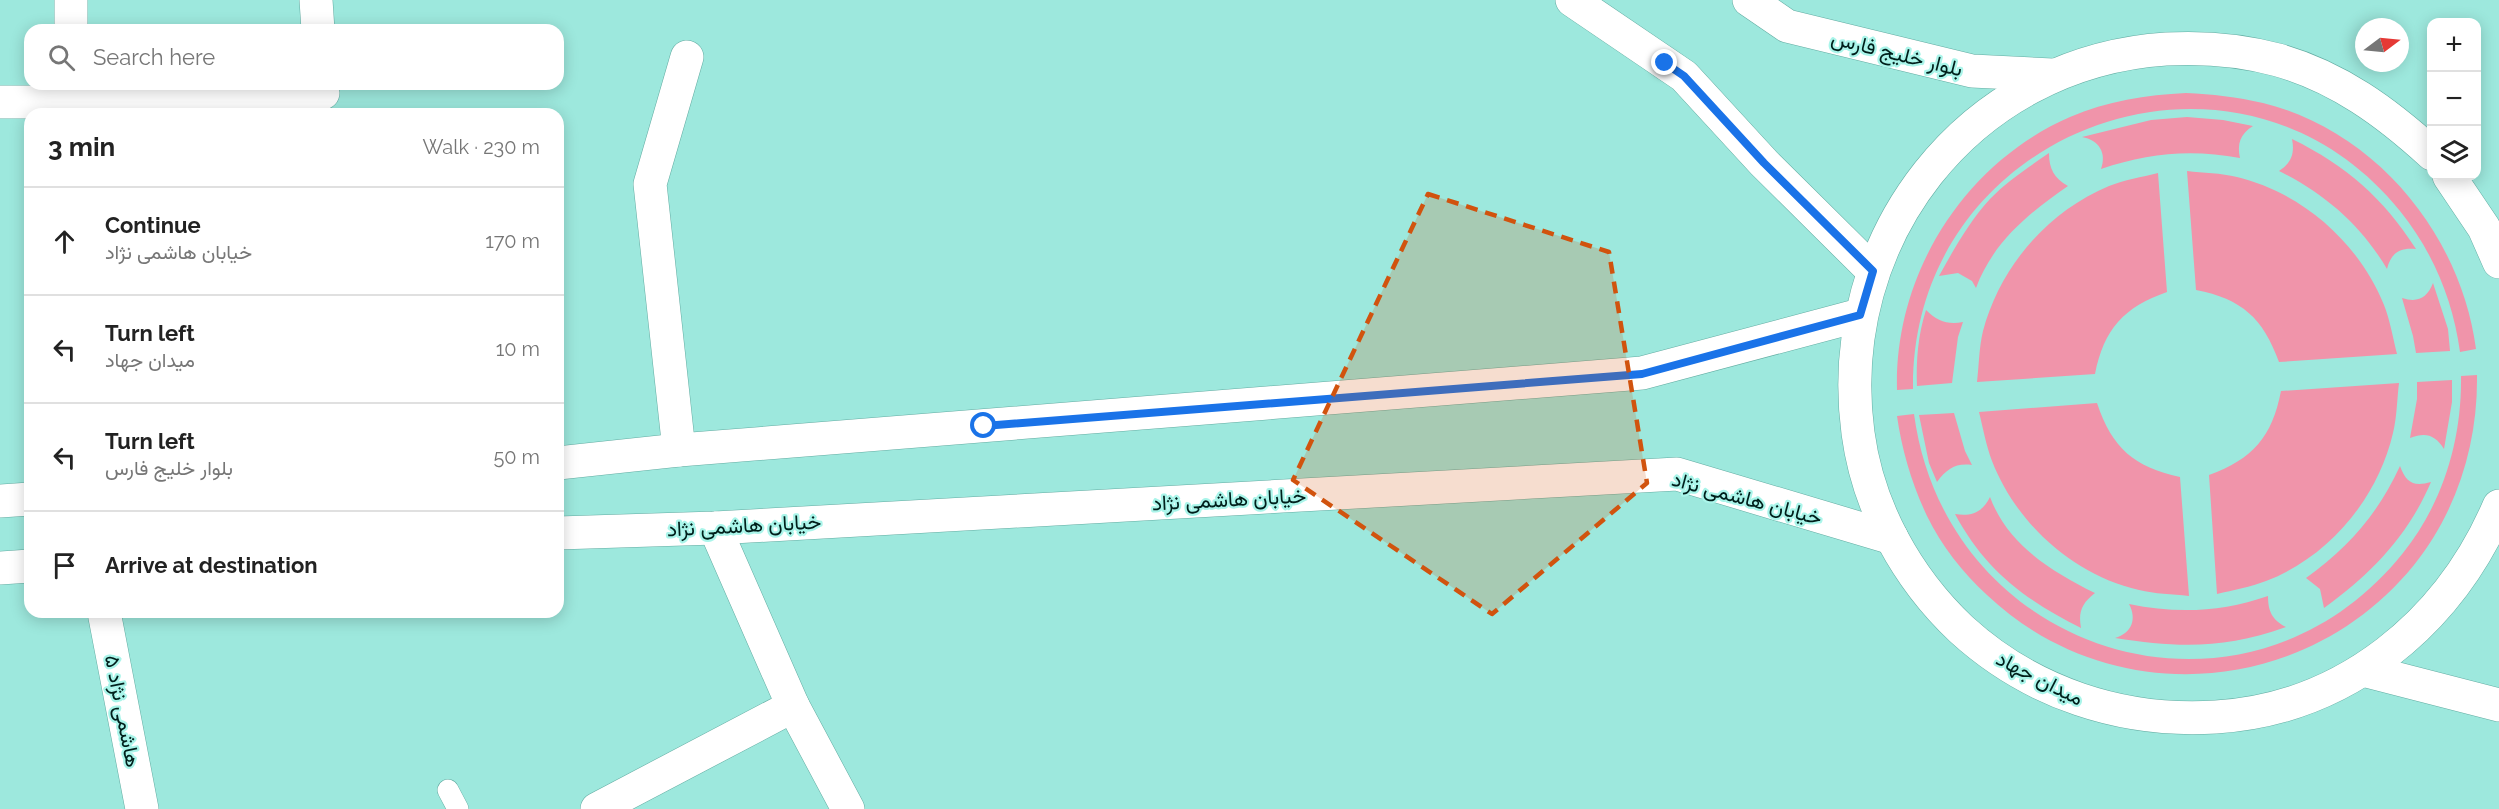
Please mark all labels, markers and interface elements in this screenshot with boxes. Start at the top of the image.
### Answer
north arrow [2355,18,2409,72]
map controls [2427,18,2481,180]
button: + [2427,18,2481,72]
search box [24,24,564,90]
street label: بلوار خلیج فارس [1828,25,1965,83]
icon: search [45,41,78,74]
text: Search here [93,44,215,70]
route end [1651,49,1677,75]
button: − [2427,72,2481,126]
button: layers [2427,126,2481,180]
text: 3 min [48,132,115,162]
text: Walk · 230 m [422,135,540,159]
text: Continue [105,212,201,238]
icon: ahead [48,225,81,258]
text: 170 m [485,229,540,253]
text: خیابان هاشمی نژاد [105,240,252,264]
text: Turn left [105,320,195,346]
icon: left [48,333,81,366]
text: 10 m [496,337,540,361]
text: میدان جهاد [105,348,195,372]
route start [970,412,996,438]
text: Turn left [105,428,195,454]
icon: left [48,441,81,474]
text: 50 m [493,445,540,469]
text: بلوار خلیج فارس [105,456,233,480]
street label: خیابان هاشمی نژاد [1669,466,1825,531]
street label: خیابان هاشمی نژاد [1151,482,1307,517]
street label: خیابان هاشمی نژاد [666,508,822,543]
icon: arrive [48,549,81,582]
text: Arrive at destination [105,552,318,578]
street label: میدان جهاد [1992,645,2088,711]
street label: هاشمی نژاد ۵ [99,653,146,769]

